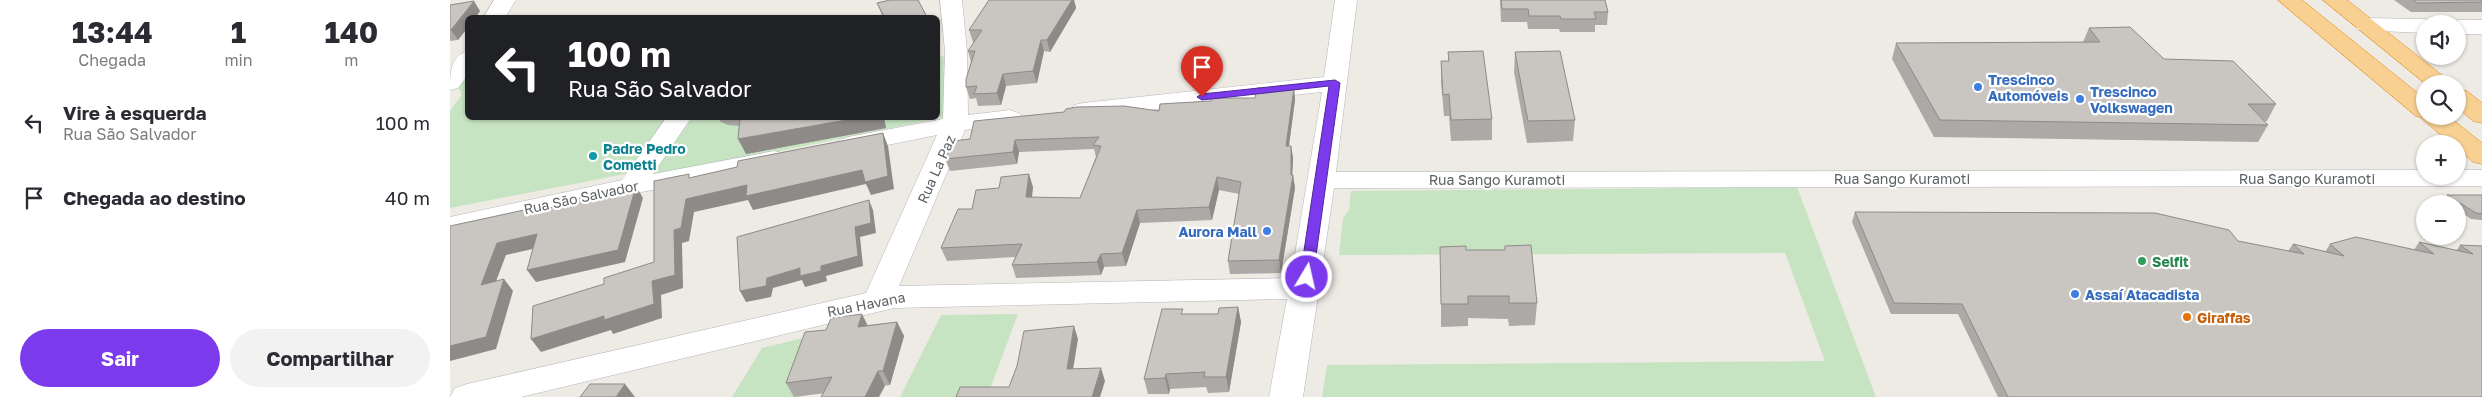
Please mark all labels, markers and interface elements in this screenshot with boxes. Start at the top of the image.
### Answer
text: 13:44 [72,14,153,50]
text: 1 [231,14,246,50]
text: 140 [325,14,378,50]
map controls [2416,15,2466,245]
button: sound [2416,15,2466,65]
text: 100 m [568,33,671,75]
icon: left [485,35,550,100]
pin [1181,46,1223,97]
text: Chegada [78,50,146,70]
text: min [224,50,253,70]
text: m [344,50,358,70]
icon: arrive [1188,53,1216,81]
place label: Trescinco Automóveis [1988,71,2069,104]
text: Rua São Salvador [568,75,751,102]
button: search [2416,75,2466,125]
marker: Trescinco Automóveis [1972,81,1984,93]
place label: Trescinco Volkswagen [2090,83,2173,116]
marker: Trescinco Volkswagen [2074,93,2086,105]
text: Vire à esquerda [63,101,206,124]
icon: left [20,109,48,137]
text: 100 m [376,111,430,134]
text: Rua São Salvador [63,124,196,144]
street label: Rua La Paz [913,132,959,206]
button: + [2416,135,2466,185]
place label: Padre Pedro Cometti [603,140,686,173]
marker: Padre Pedro Cometti [587,150,599,162]
street label: Rua Sango Kuramoti [1834,170,1970,187]
street label: Rua Sango Kuramoti [2239,170,2375,187]
street label: Rua Sango Kuramoti [1429,171,1565,188]
street label: Rua São Salvador [522,176,640,217]
icon: arrive [20,184,48,212]
text: Chegada ao destino [63,186,246,209]
text: 40 m [385,186,430,209]
button: − [2416,195,2466,245]
place label: Aurora Mall [1178,223,1257,240]
marker: Aurora Mall [1261,225,1273,237]
position arrow [1280,250,1332,302]
place label: Selfit [2152,253,2189,270]
marker: Selfit [2136,255,2148,267]
place label: Assaí Atacadista [2085,286,2199,303]
street label: Rua Havana [825,288,907,320]
marker: Assaí Atacadista [2069,288,2081,300]
place label: Giraffas [2197,309,2251,326]
marker: Giraffas [2181,311,2193,323]
button: Sair [20,329,220,387]
button: Compartilhar [230,329,430,387]

